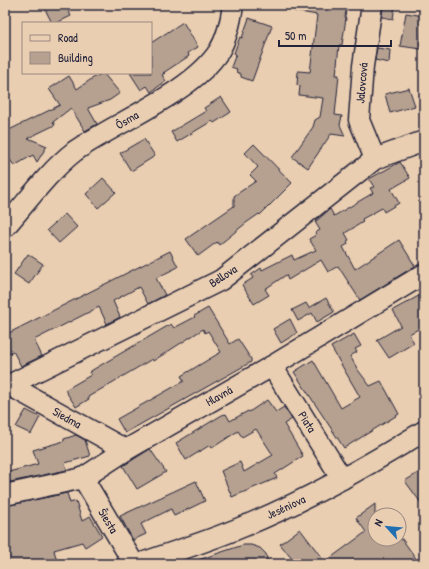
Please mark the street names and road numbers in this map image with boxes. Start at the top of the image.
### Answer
street label: Jalovcová [351,62,372,104]
street label: Ôsma [112,106,142,133]
street label: Bellova [205,260,240,291]
street label: Hlavná [202,381,236,410]
street label: Siedma [50,403,85,433]
street label: Piata [294,408,321,436]
street label: Jeséniova [264,490,308,523]
street label: Šiesta [94,505,123,537]

